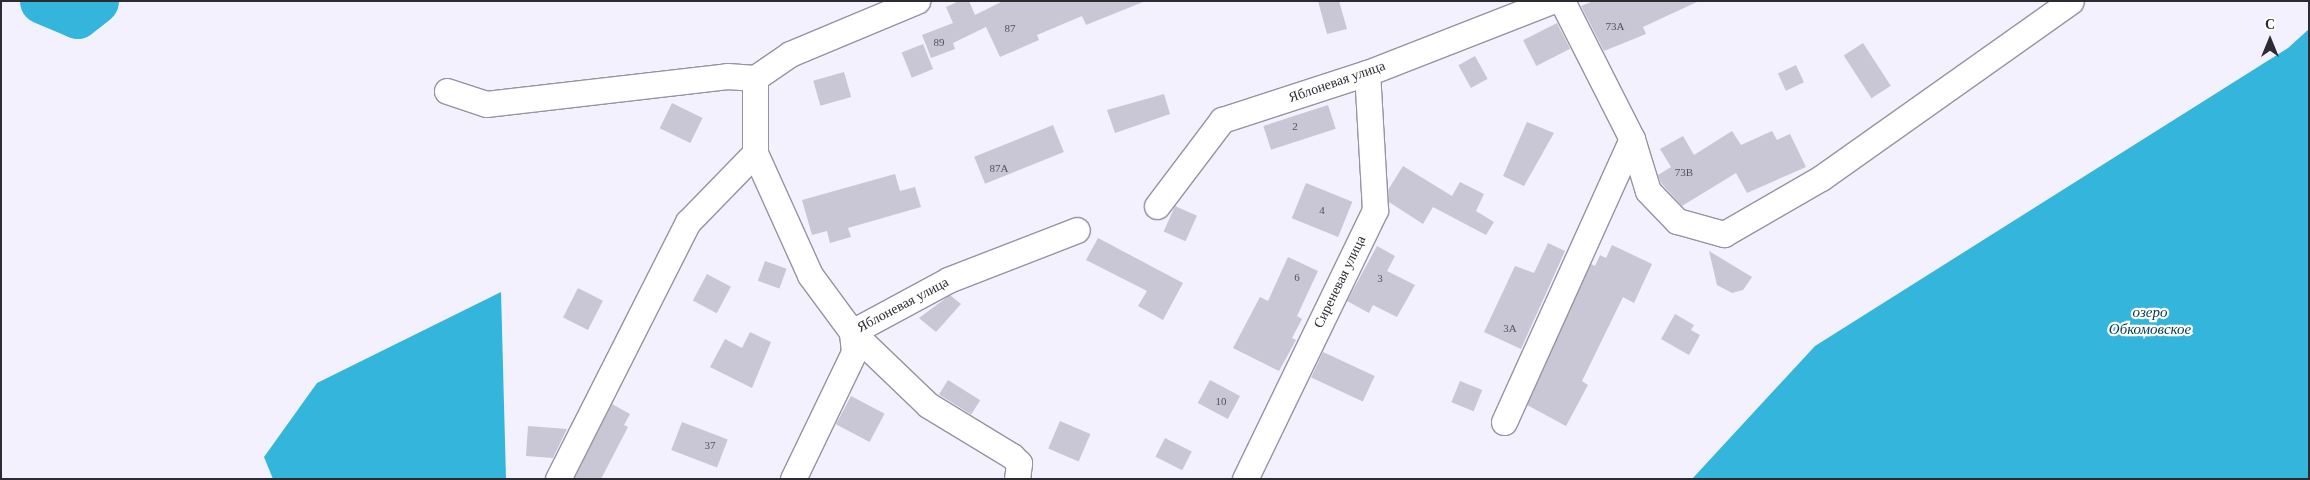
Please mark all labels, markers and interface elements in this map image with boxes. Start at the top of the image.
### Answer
north arrow [2245,15,2295,65]
text: С [2265,17,2275,32]
house number: 73А [1606,19,1624,33]
house number: 87 [1004,21,1016,35]
house number: 89 [934,35,944,49]
street label: Яблоневая улица [1287,58,1387,106]
house number: 2 [1292,119,1298,133]
house number: 87А [990,161,1008,175]
house number: 73В [1675,165,1693,179]
house number: 4 [1319,203,1325,217]
street label: Сиреневая улица [1310,233,1370,331]
house number: 6 [1294,270,1300,284]
house number: 3 [1377,271,1383,285]
street label: Яблоневая улица [854,274,952,336]
water label: озеро Обкомовское [2109,303,2191,338]
house number: 3А [1503,321,1517,335]
house number: 10 [1216,394,1226,408]
house number: 37 [704,438,716,452]

